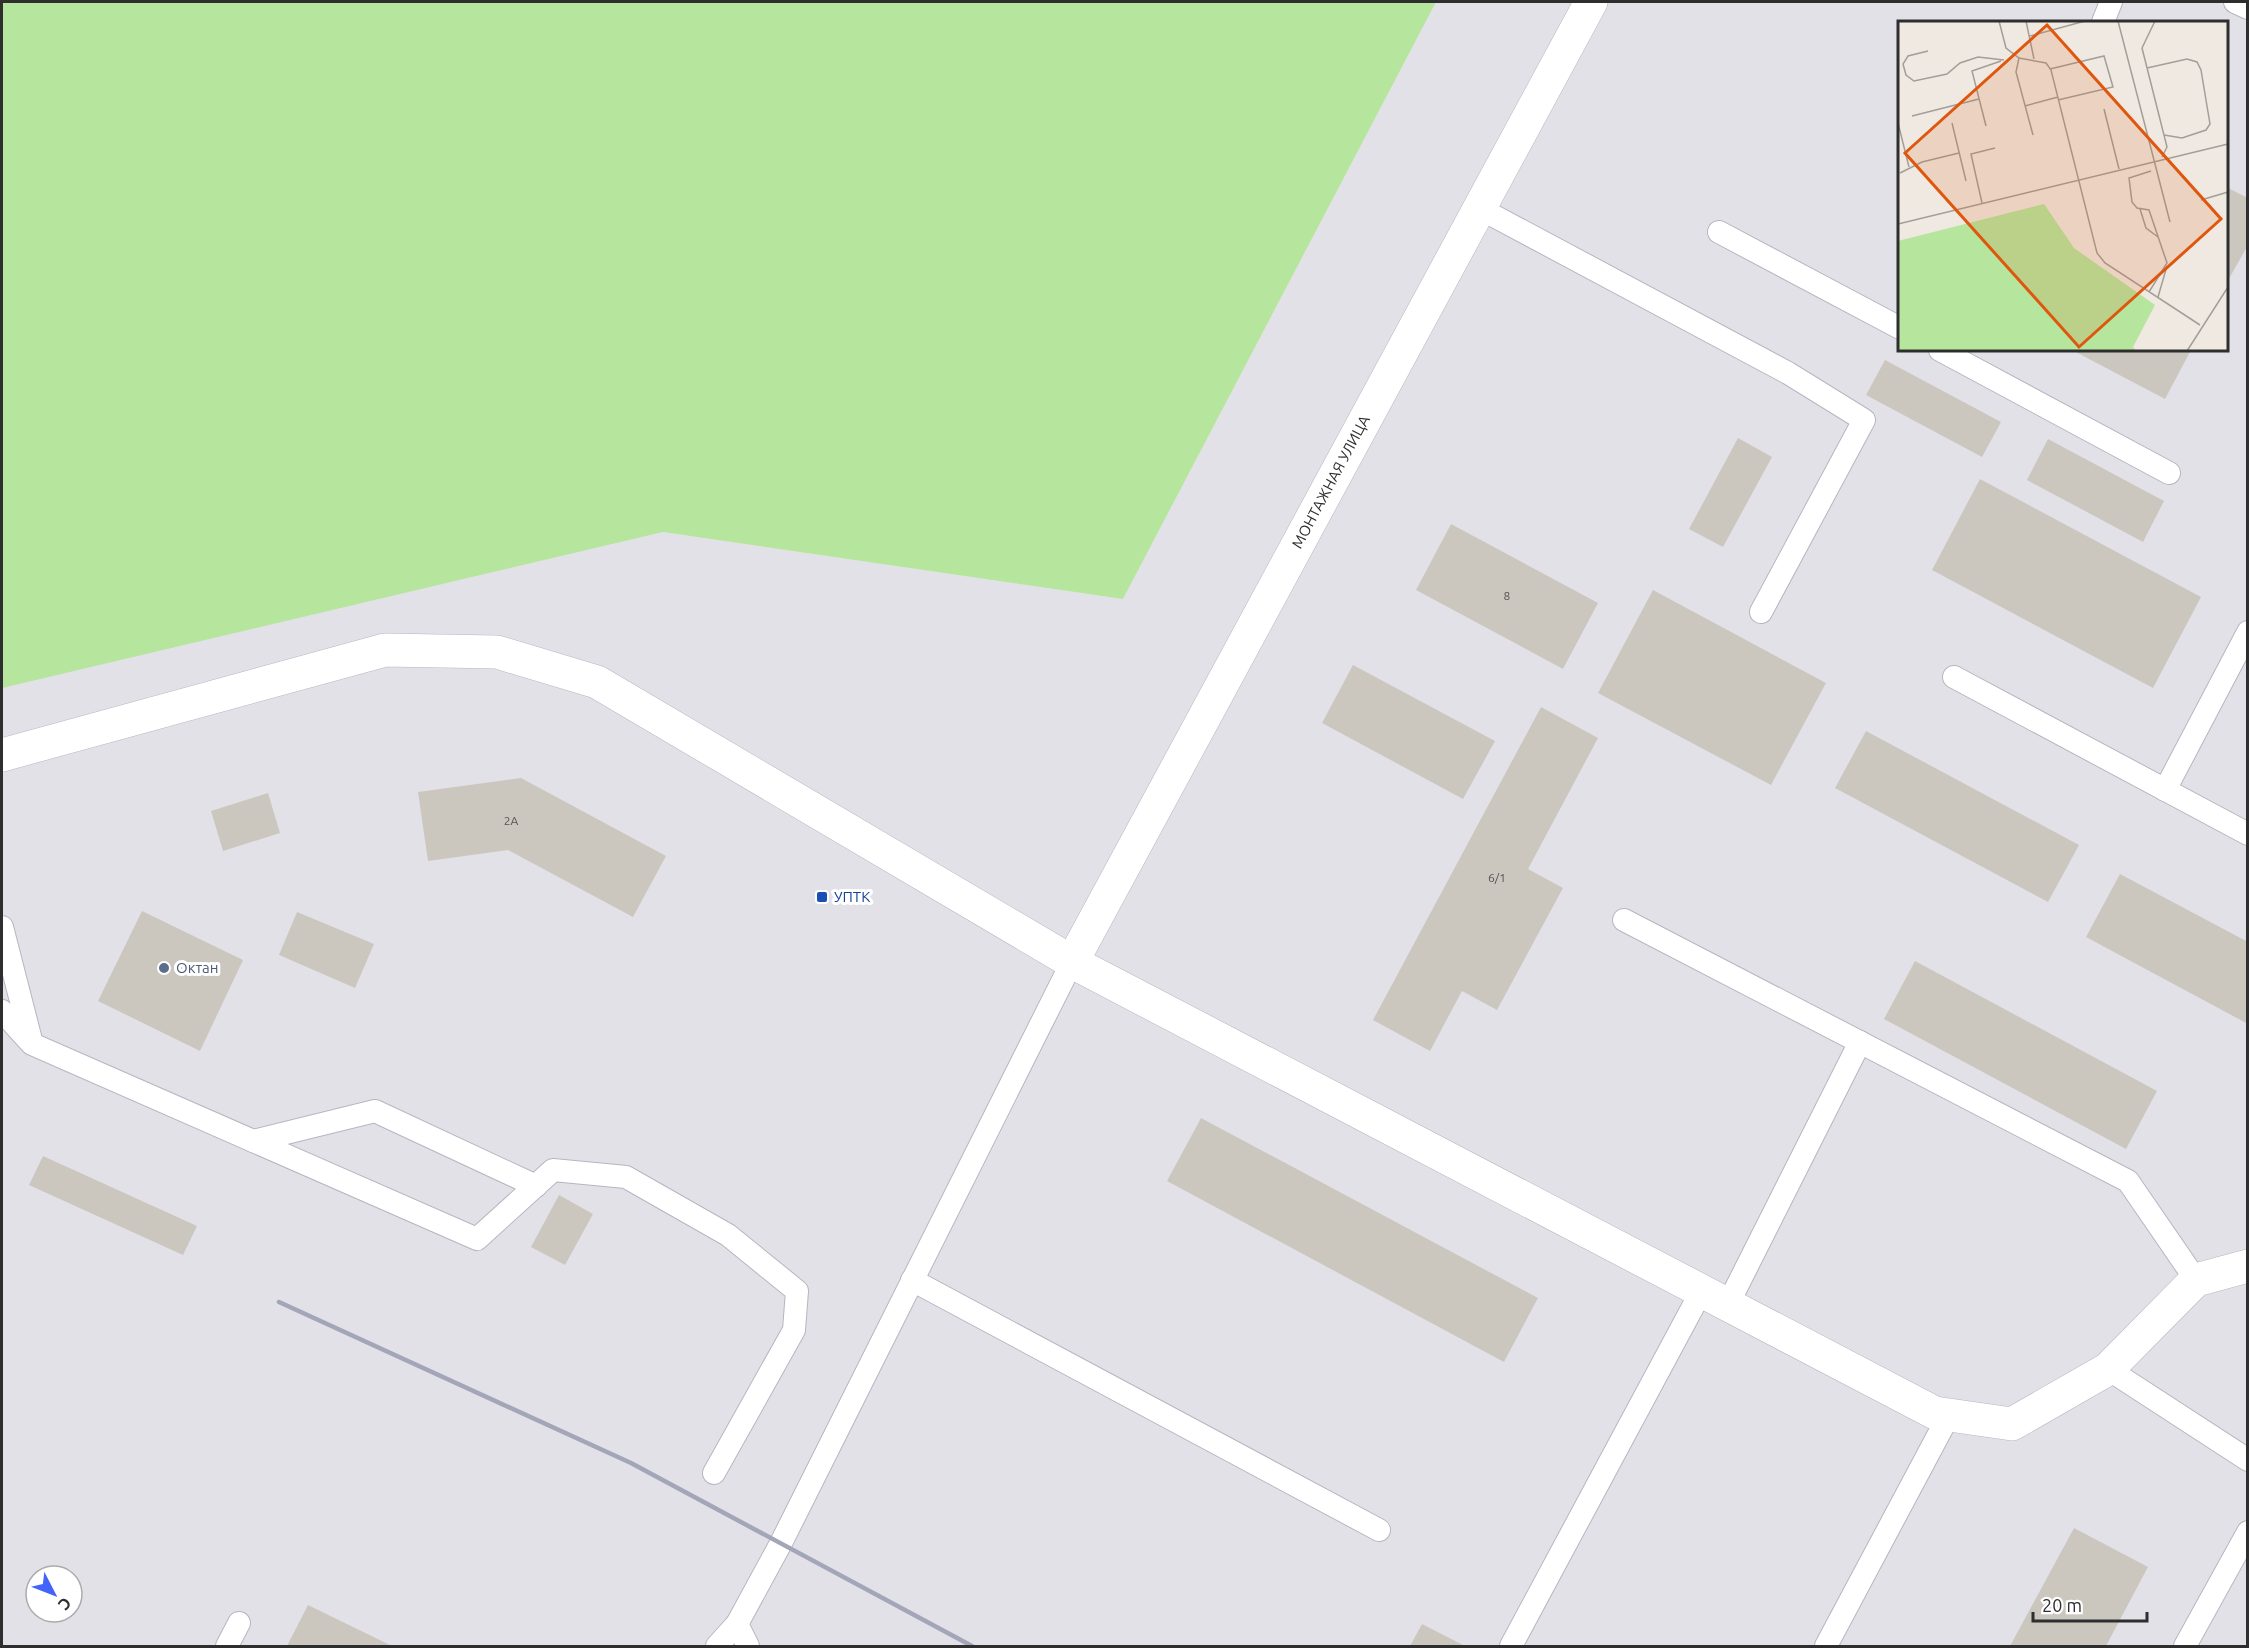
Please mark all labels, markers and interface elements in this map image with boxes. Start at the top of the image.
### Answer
inset map [1898,21,2228,351]
street label: МОНТАЖНАЯ УЛИЦА [1288,412,1373,551]
house number: 8 [1504,589,1511,602]
house number: 2А [504,814,518,827]
house number: 6/1 [1488,871,1506,884]
place label: УПТК [834,888,870,905]
marker: УПТК [815,890,829,904]
place label: Октан [176,959,219,976]
marker: Октан [157,961,171,975]
north arrow [24,1564,84,1624]
scale bar [2033,1585,2147,1623]
text: С [55,1594,75,1614]
text: 20 m [2042,1595,2082,1615]

